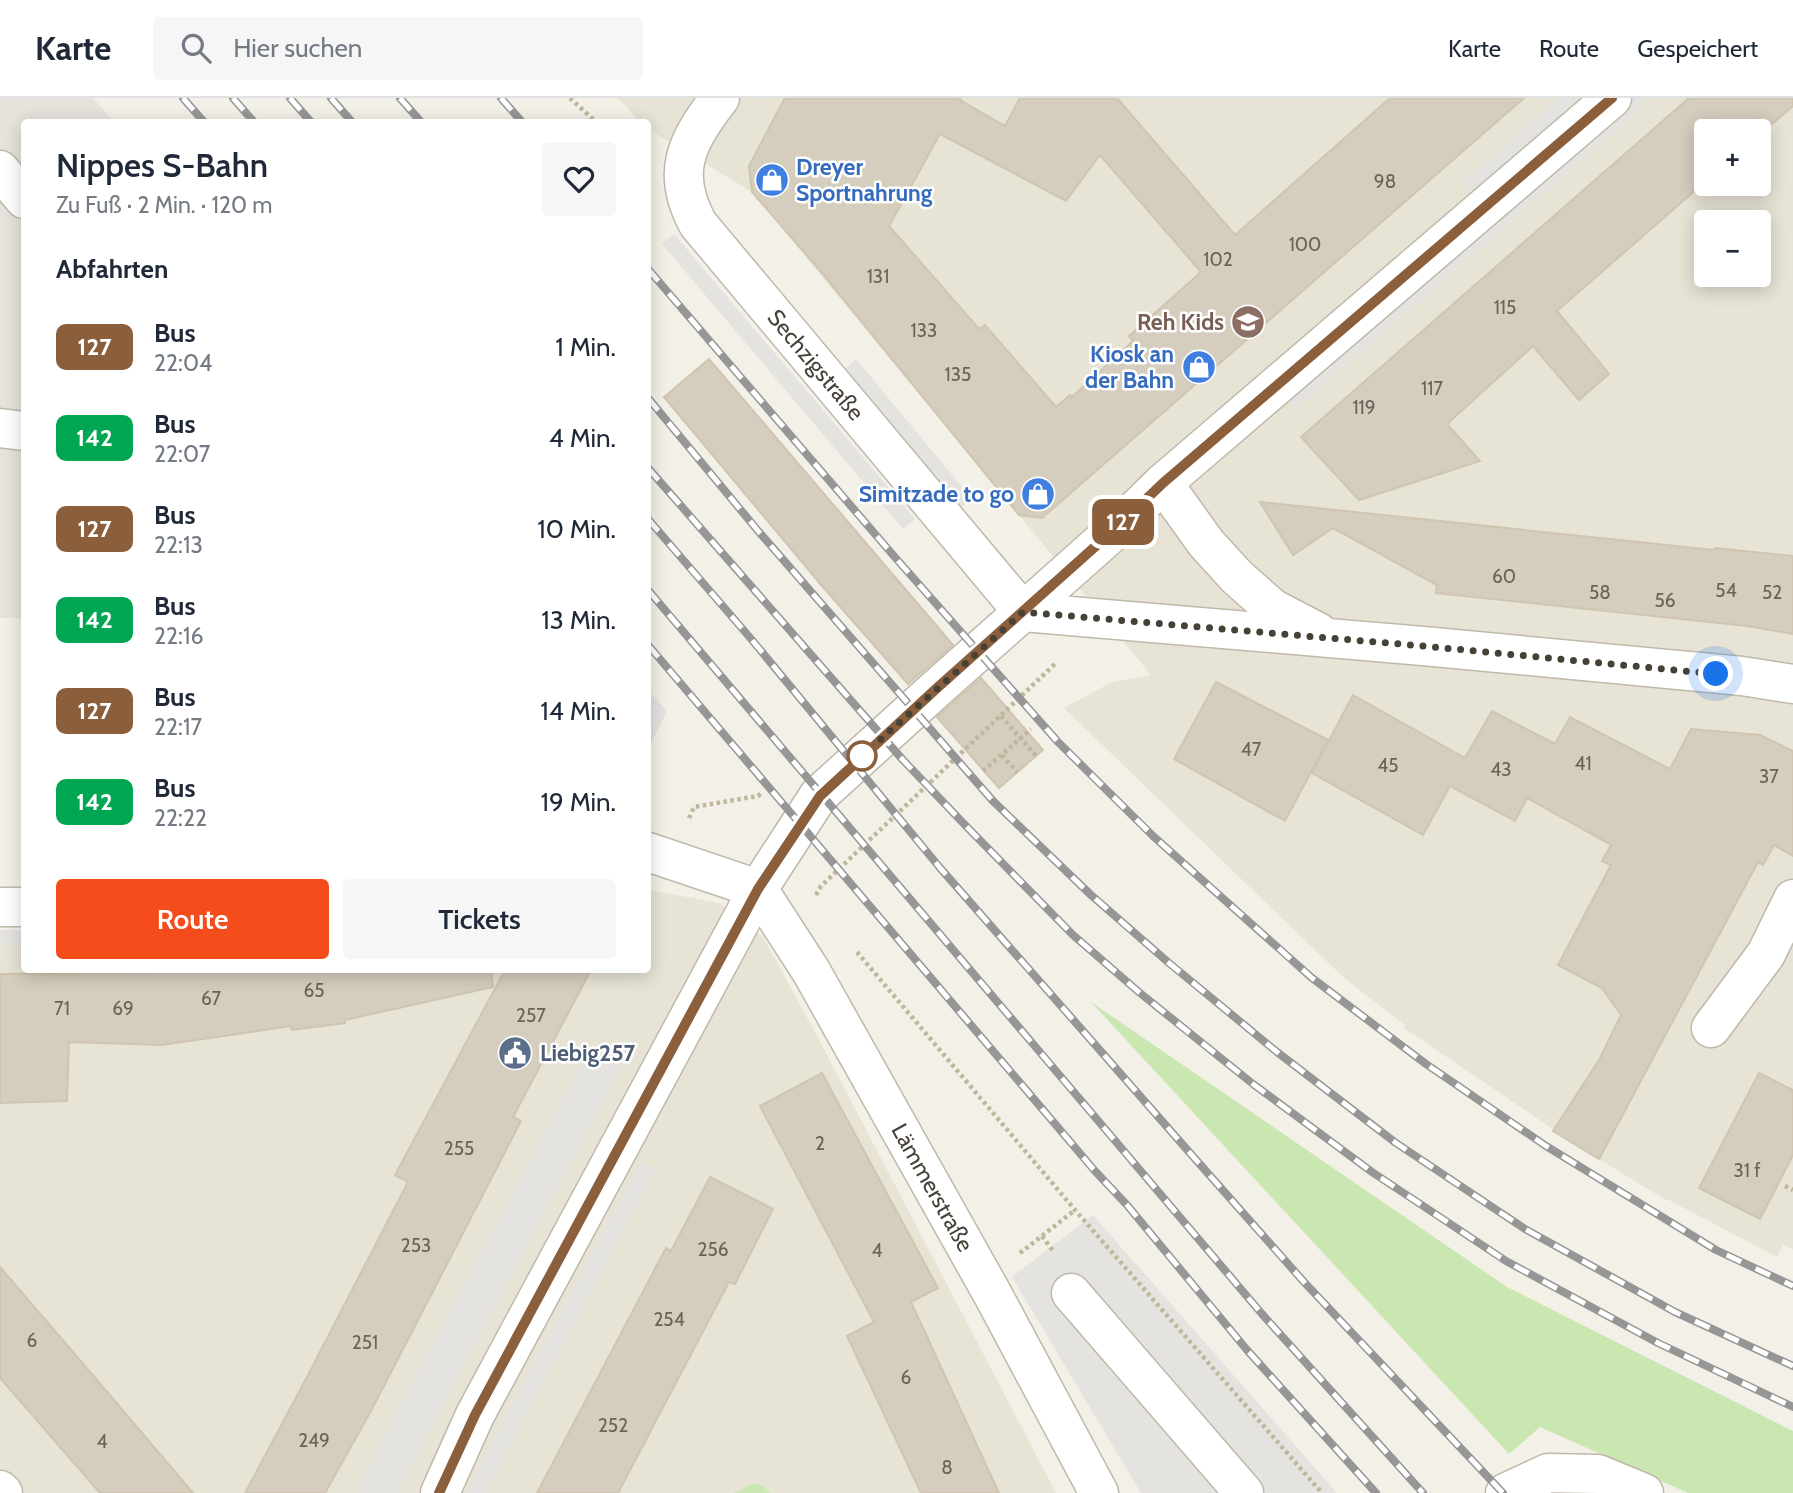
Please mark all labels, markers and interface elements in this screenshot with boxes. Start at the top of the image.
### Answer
search box [153,17,643,80]
text: Karte [35,28,111,68]
icon: search [177,29,215,67]
text: Hier suchen [233,32,362,64]
text: Karte [1448,34,1501,63]
text: Route [1539,34,1599,63]
text: Gespeichert [1637,34,1758,63]
map controls [1694,119,1771,287]
button: + [1694,119,1771,196]
button: heart [542,142,616,216]
text: Nippes S-Bahn [56,145,268,185]
place label: Dreyer Sportnahrung [796,153,933,207]
shop icon: Dreyer Sportnahrung [753,161,791,199]
house number: 98 [1374,170,1396,193]
text: Zu Fuß · 2 Min. · 120 m [56,191,272,219]
button: − [1694,210,1771,287]
house number: 100 [1289,233,1321,256]
house number: 102 [1203,248,1233,271]
text: Abfahrten [56,253,168,285]
house number: 131 [867,265,889,288]
house number: 115 [1494,296,1516,319]
school or university icon: Reh Kids [1229,303,1267,341]
street label: Sechzigstraße [762,304,870,426]
place label: Reh Kids [1137,308,1224,336]
text: Bus [154,317,195,349]
house number: 133 [911,319,937,342]
text: 1 Min. [555,331,616,363]
text: 127 [78,332,111,361]
place label: Kiosk an der Bahn [1085,340,1174,394]
shop icon: Kiosk an der Bahn [1180,348,1218,386]
text: 22:04 [154,349,212,377]
house number: 135 [945,363,971,386]
house number: 117 [1421,377,1443,400]
house number: 119 [1352,396,1376,419]
text: Bus [154,408,195,440]
text: 4 Min. [549,422,616,454]
text: 142 [76,423,113,452]
text: 22:07 [154,440,210,468]
shop icon: Simitzade to go [1019,475,1057,513]
place label: Simitzade to go [859,480,1014,508]
text: Bus [154,499,195,531]
line badge: 127 [1083,499,1163,545]
text: 127 [1106,507,1140,536]
text: 10 Min. [537,513,616,545]
text: 127 [78,514,111,543]
text: 22:13 [154,531,203,559]
house number: 60 [1492,565,1516,588]
house number: 54 [1715,579,1737,602]
house number: 58 [1589,581,1611,604]
house number: 52 [1762,581,1782,604]
house number: 56 [1654,589,1676,612]
text: Bus [154,590,195,622]
text: 13 Min. [541,604,616,636]
text: 142 [76,605,113,634]
text: 22:16 [154,622,203,650]
your location [1698,656,1733,691]
text: Bus [154,681,195,713]
text: 14 Min. [540,695,616,727]
text: 127 [78,696,111,725]
text: 22:17 [154,713,202,741]
house number: 47 [1241,738,1262,761]
unlabelled marker [847,741,877,771]
house number: 41 [1574,752,1592,775]
house number: 45 [1377,754,1399,777]
house number: 43 [1490,758,1512,781]
house number: 37 [1759,765,1779,788]
text: Bus [154,772,195,804]
text: 19 Min. [541,786,616,818]
text: 142 [76,787,113,816]
text: 22:22 [154,804,207,832]
button: Route [56,879,329,959]
button: Tickets [343,879,616,959]
house number: 65 [303,979,325,1002]
house number: 67 [201,987,222,1010]
house number: 71 [54,997,70,1020]
house number: 69 [112,997,134,1020]
house number: 257 [516,1004,546,1027]
public building icon: Liebig257 [496,1034,534,1072]
place label: Liebig257 [540,1039,636,1067]
street label: Lämmerstraße [886,1119,980,1257]
house number: 2 [815,1132,825,1155]
house number: 255 [444,1137,474,1160]
house number: 31 f [1733,1159,1761,1182]
house number: 253 [401,1234,431,1257]
house number: 256 [697,1238,729,1261]
house number: 4 [872,1239,883,1262]
house number: 254 [653,1308,685,1331]
house number: 6 [27,1329,37,1352]
house number: 251 [352,1331,378,1354]
house number: 6 [901,1366,911,1389]
house number: 252 [598,1414,628,1437]
house number: 249 [298,1429,330,1452]
house number: 4 [97,1430,108,1453]
house number: 8 [941,1456,953,1479]

